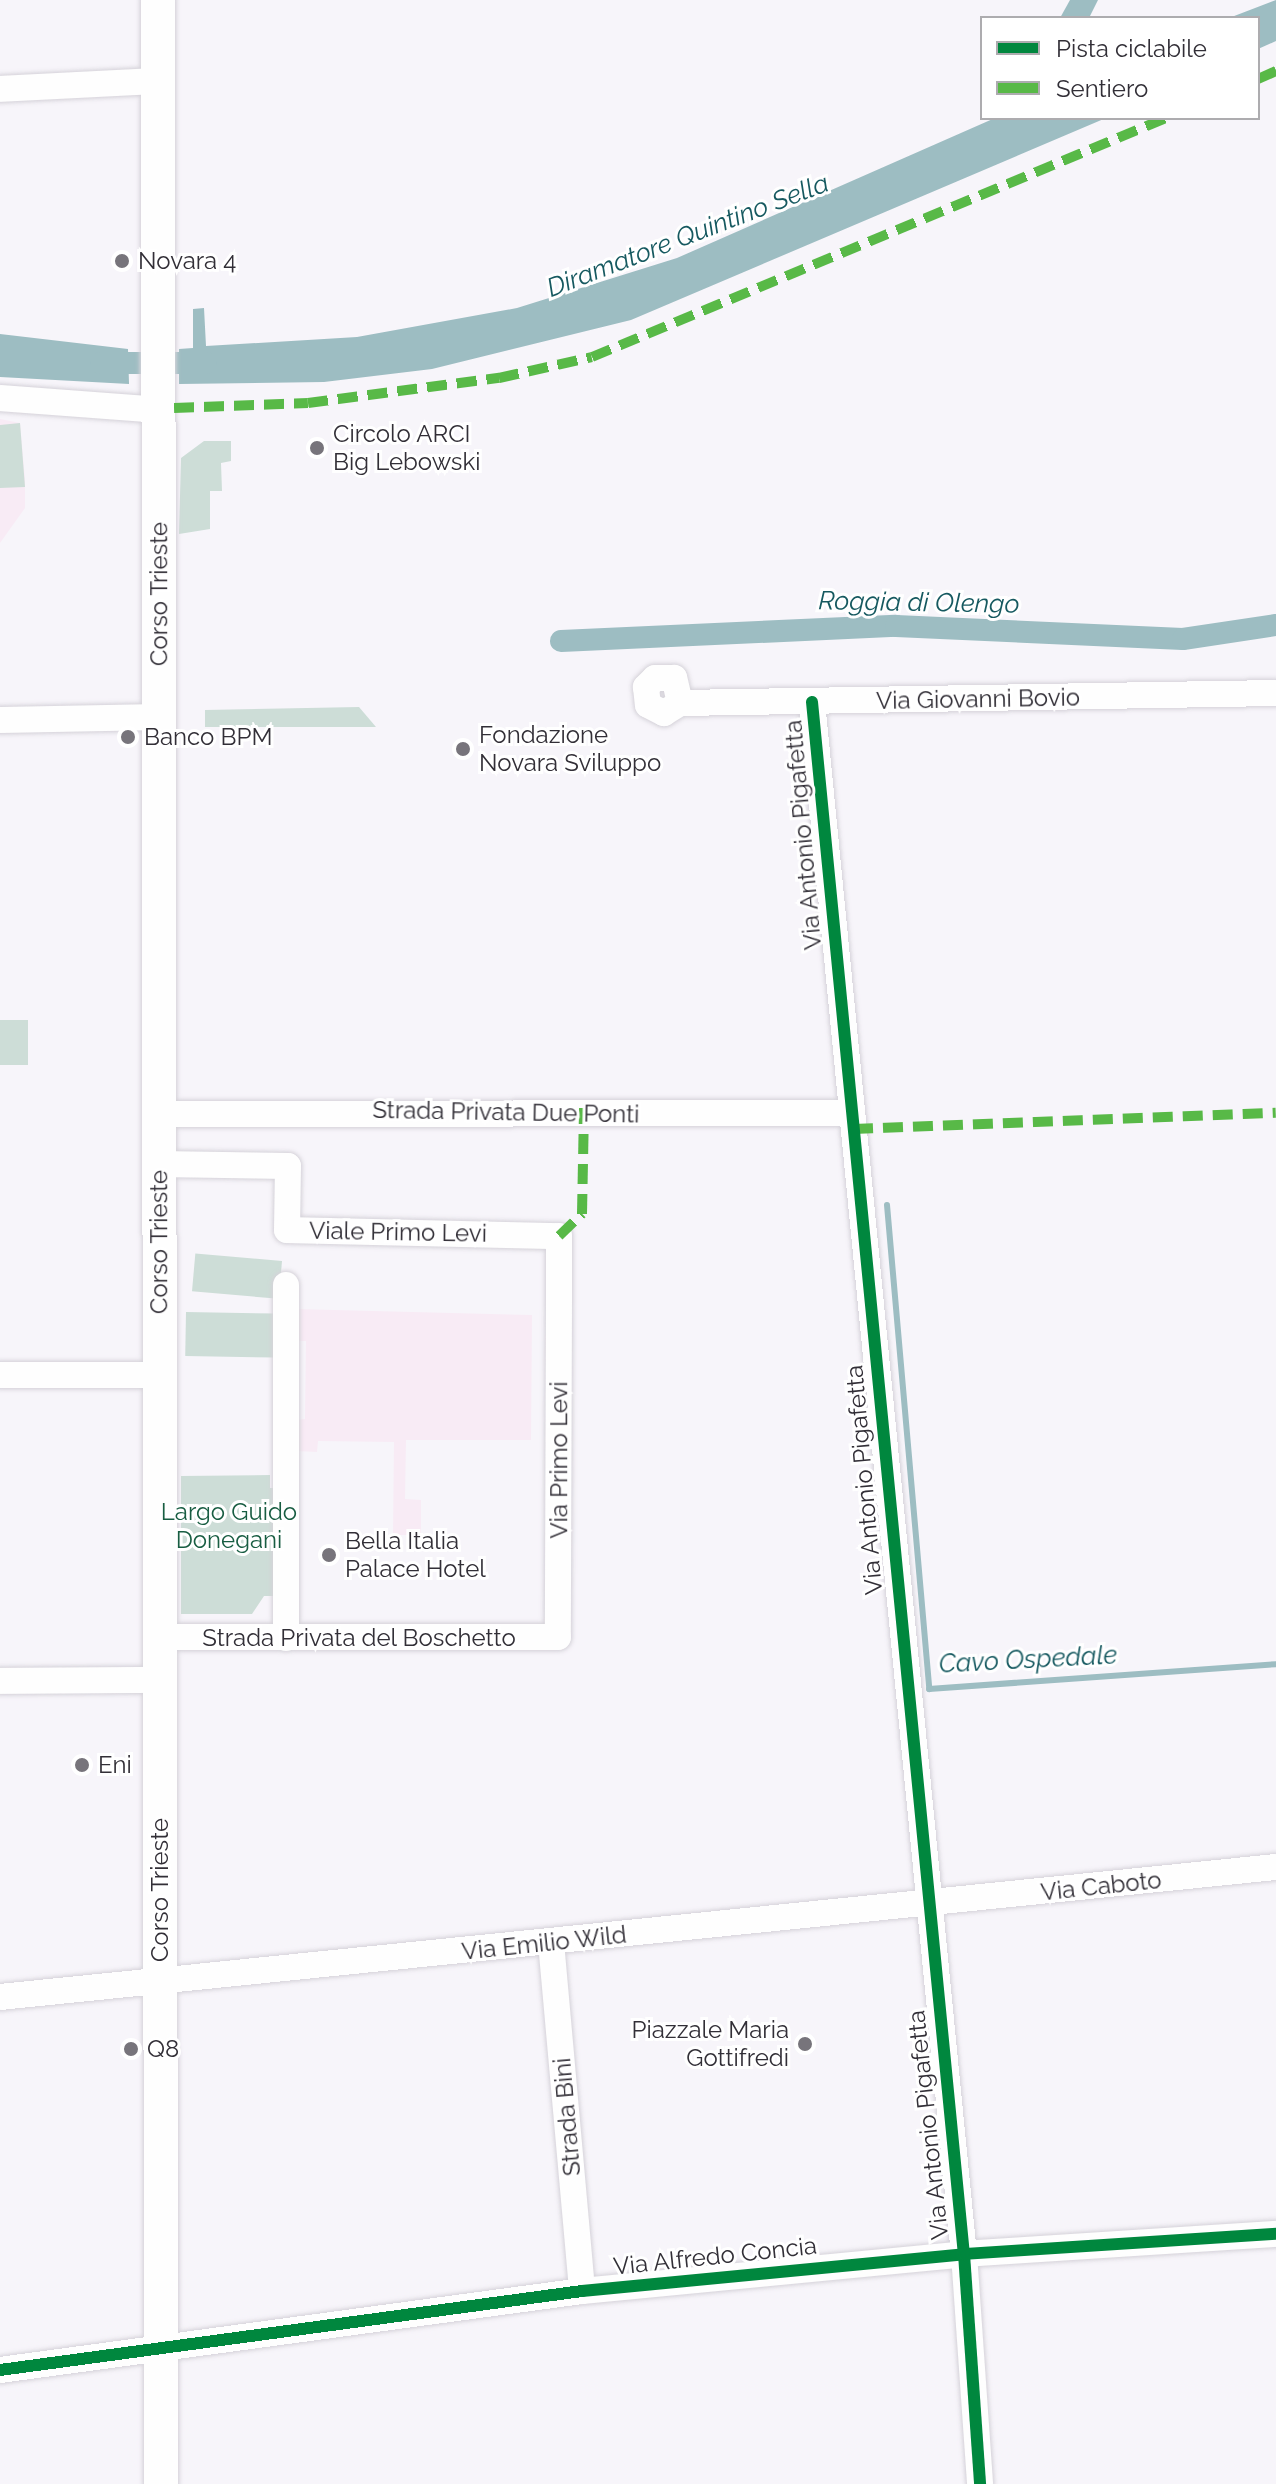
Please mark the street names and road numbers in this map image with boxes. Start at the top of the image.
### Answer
street label: Corso Trieste [145,522,173,666]
street label: Via Giovanni Bovio [876,683,1080,715]
street label: Via Antonio Pigafetta [779,719,827,951]
street label: Strada Privata Due Ponti [372,1095,640,1129]
street label: Corso Trieste [145,1170,173,1314]
street label: Viale Primo Levi [309,1216,487,1248]
street label: Via Antonio Pigafetta [840,1364,888,1596]
street label: Via Primo Levi [545,1381,573,1539]
street label: Strada Privata del Boschetto [202,1624,516,1652]
street label: Corso Trieste [146,1818,174,1962]
street label: Via Caboto [1039,1865,1163,1907]
street label: Via Emilio Wild [460,1920,628,1966]
street label: Via Antonio Pigafetta [902,2009,954,2241]
street label: Strada Bini [547,2057,587,2177]
street label: Via Alfredo Concia [612,2231,818,2281]

